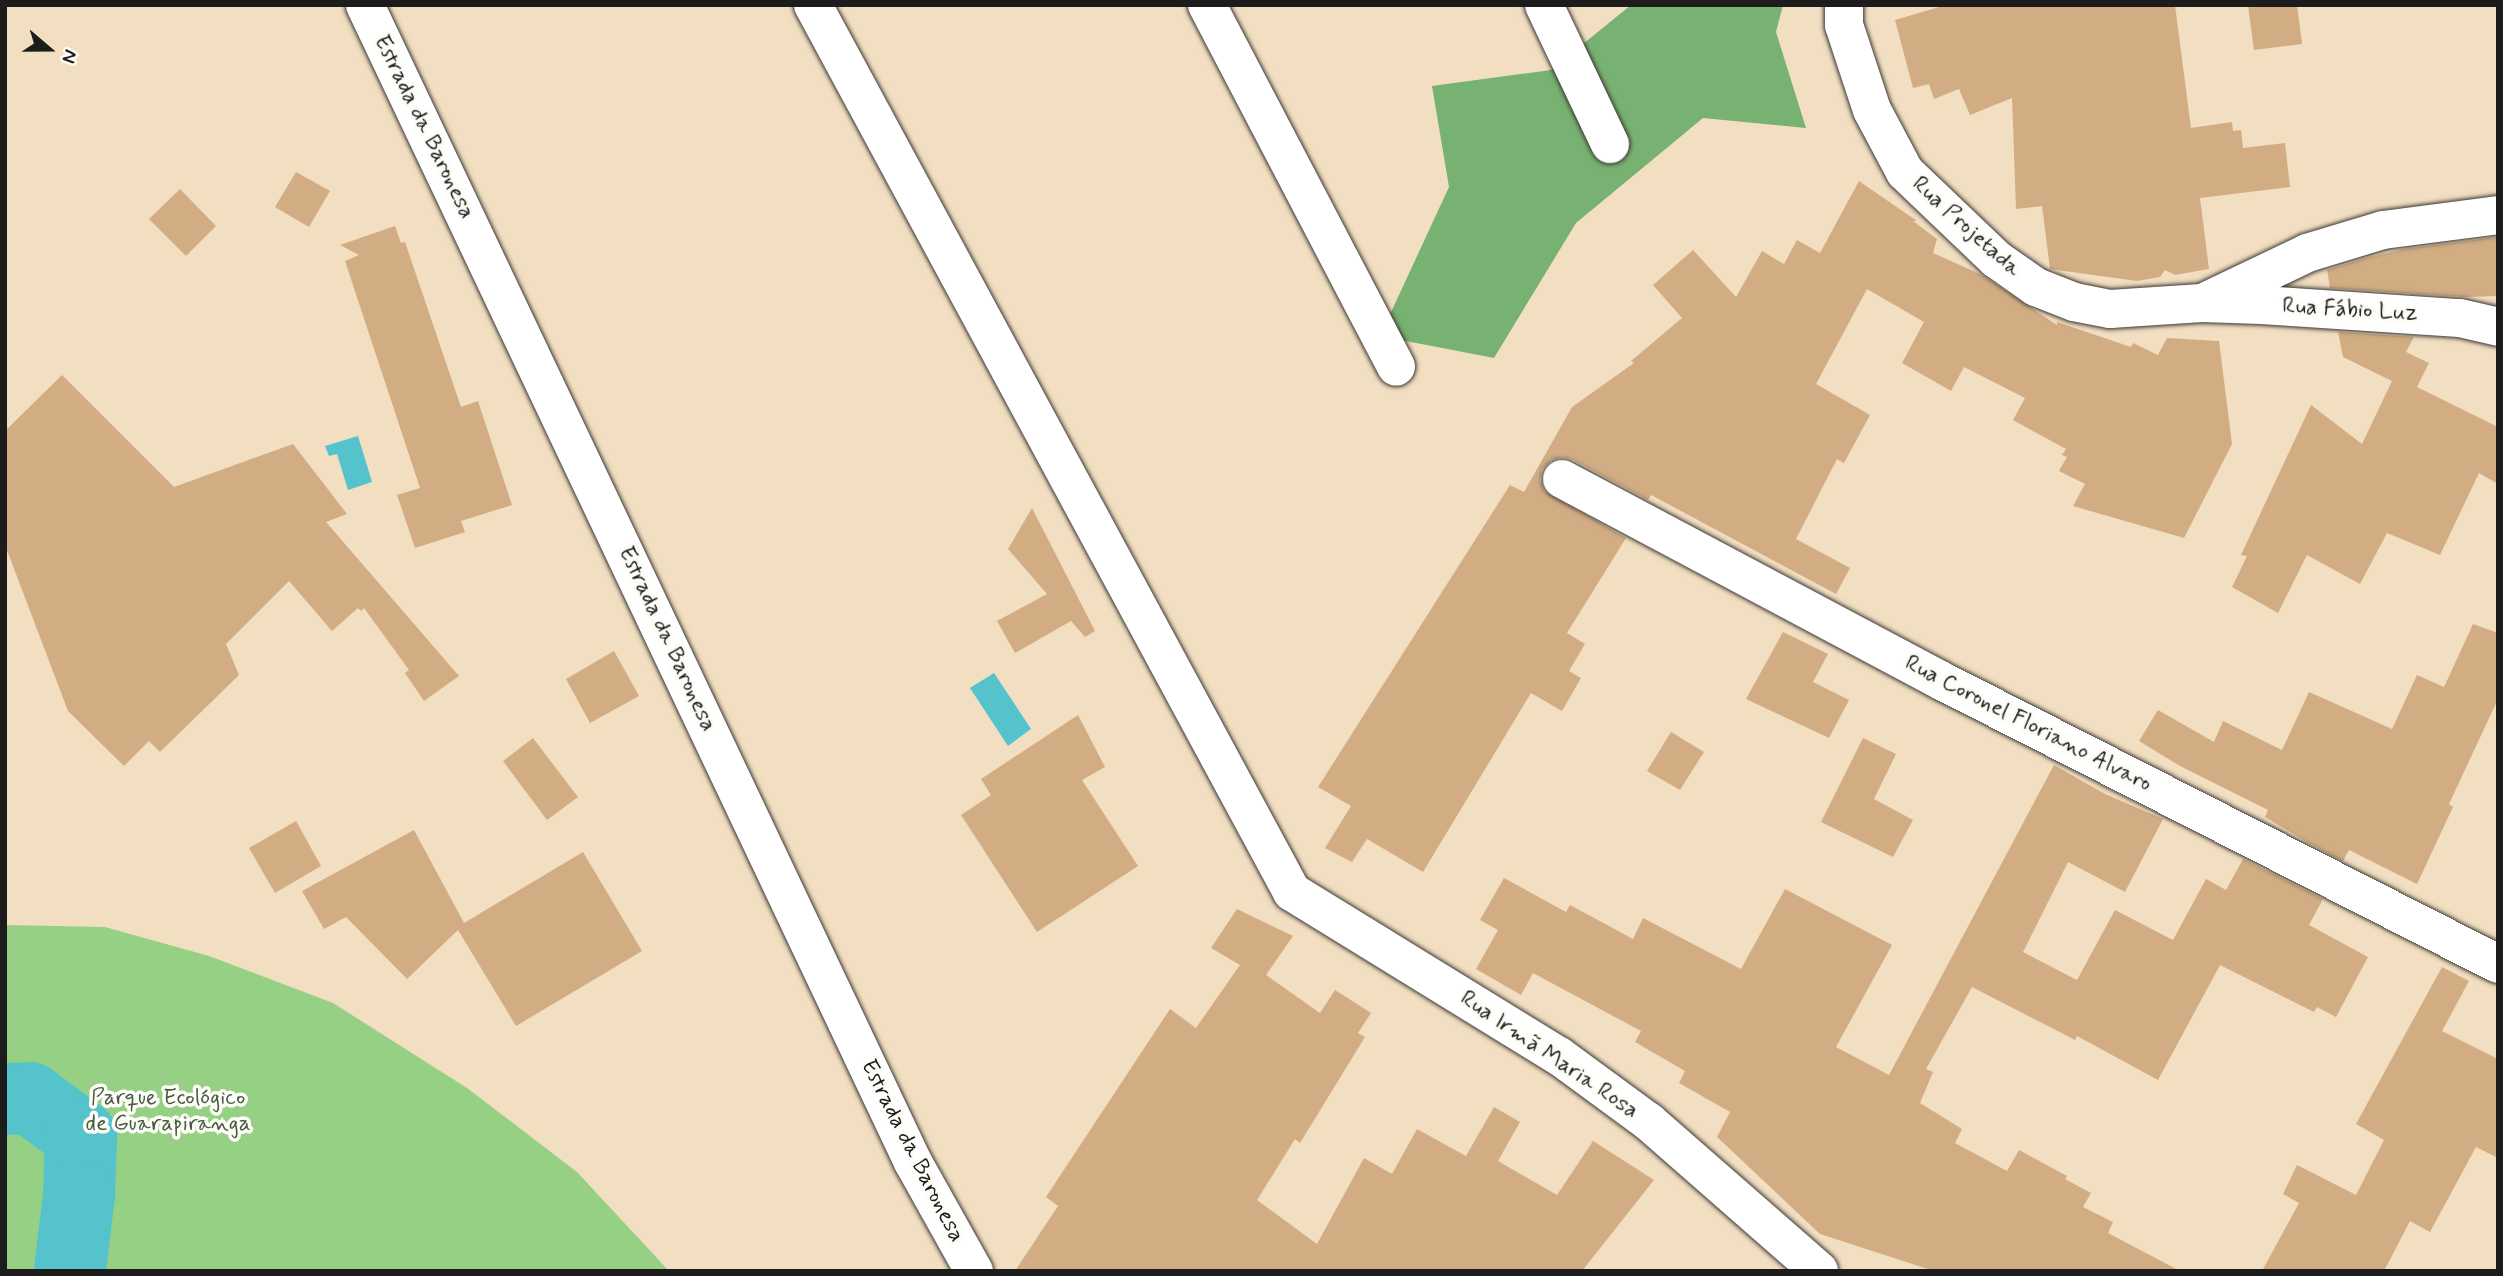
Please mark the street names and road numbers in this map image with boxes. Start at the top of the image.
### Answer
street label: Estrada da Baronesa [368,32,480,222]
street label: Rua Projetada [1906,171,2026,283]
street label: Rua Fábio Luz [2283,293,2417,327]
street label: Estrada da Baronesa [613,544,721,734]
street label: Rua Coronel Floriano Alvaro [1903,651,2153,797]
street label: Rua Irmã Maria Rosa [1452,984,1646,1126]
street label: Estrada da Baronesa [855,1057,969,1245]

